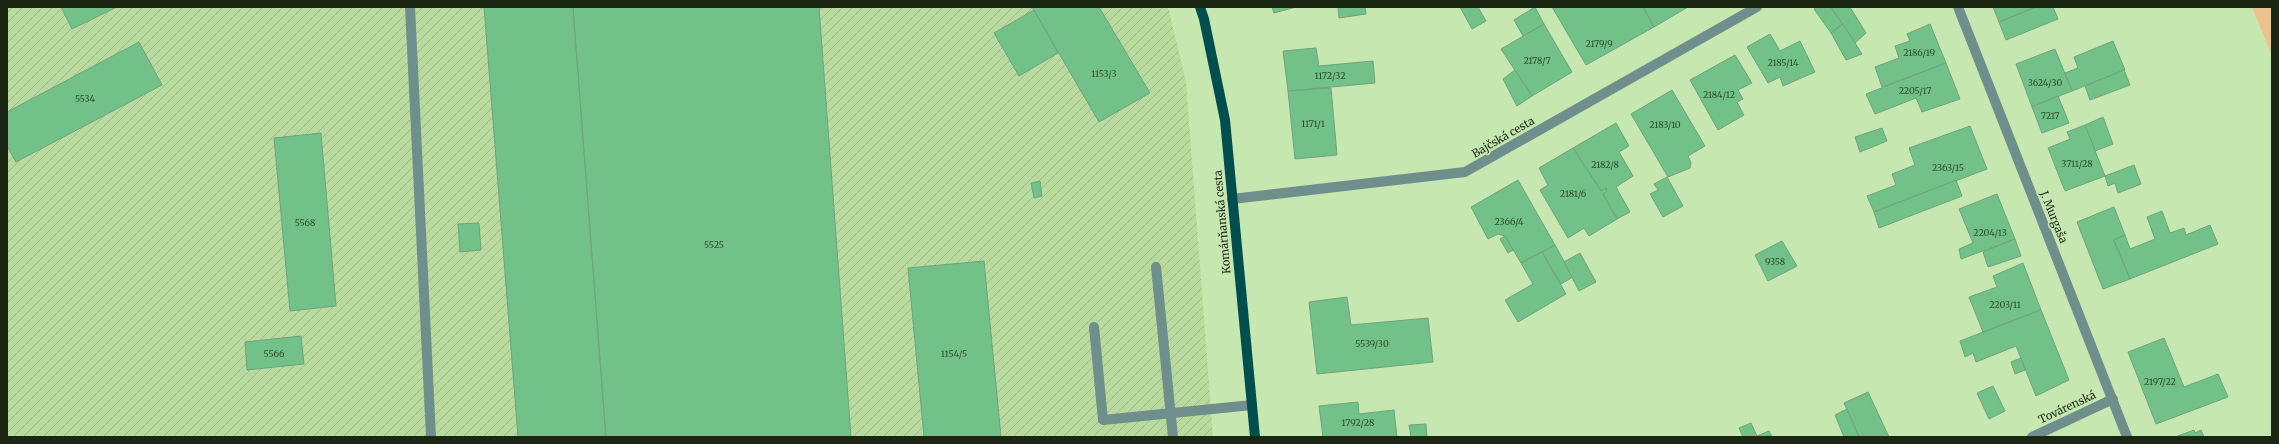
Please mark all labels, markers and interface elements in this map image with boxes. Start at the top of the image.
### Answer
house number: 2179/9 [1585,38,1613,49]
house number: 2186/19 [1903,47,1935,58]
house number: 2178/7 [1523,55,1551,66]
house number: 2185/14 [1768,57,1799,68]
house number: 1153/3 [1091,68,1117,79]
house number: 1172/32 [1315,70,1346,81]
house number: 3624/30 [2028,77,2063,88]
house number: 2205/17 [1899,85,1931,96]
house number: 2184/12 [1703,89,1735,100]
house number: 5534 [75,93,96,104]
house number: 7217 [2041,110,2059,121]
street label: Bajčská cesta [1469,113,1537,161]
house number: 1171/1 [1301,118,1325,129]
house number: 2183/10 [1649,119,1681,130]
house number: 3711/28 [2061,158,2093,169]
house number: 2182/8 [1591,159,1619,170]
house number: 2363/15 [1932,162,1964,173]
street label: Komárňanská cesta [1210,169,1234,274]
house number: 2181/6 [1560,188,1587,199]
street label: J. Murgaša [2037,188,2071,245]
house number: 2366/4 [1494,216,1524,227]
house number: 5568 [295,217,315,228]
house number: 2204/13 [1973,227,2007,238]
house number: 5525 [704,239,724,250]
house number: 9358 [1765,256,1785,267]
house number: 2203/11 [1989,299,2021,310]
house number: 5539/30 [1355,338,1389,349]
house number: 5566 [264,348,285,359]
house number: 1154/5 [941,348,967,359]
house number: 2197/22 [2144,376,2176,387]
street label: Továrenská [2036,388,2098,426]
house number: 1792/28 [1342,417,1374,428]

